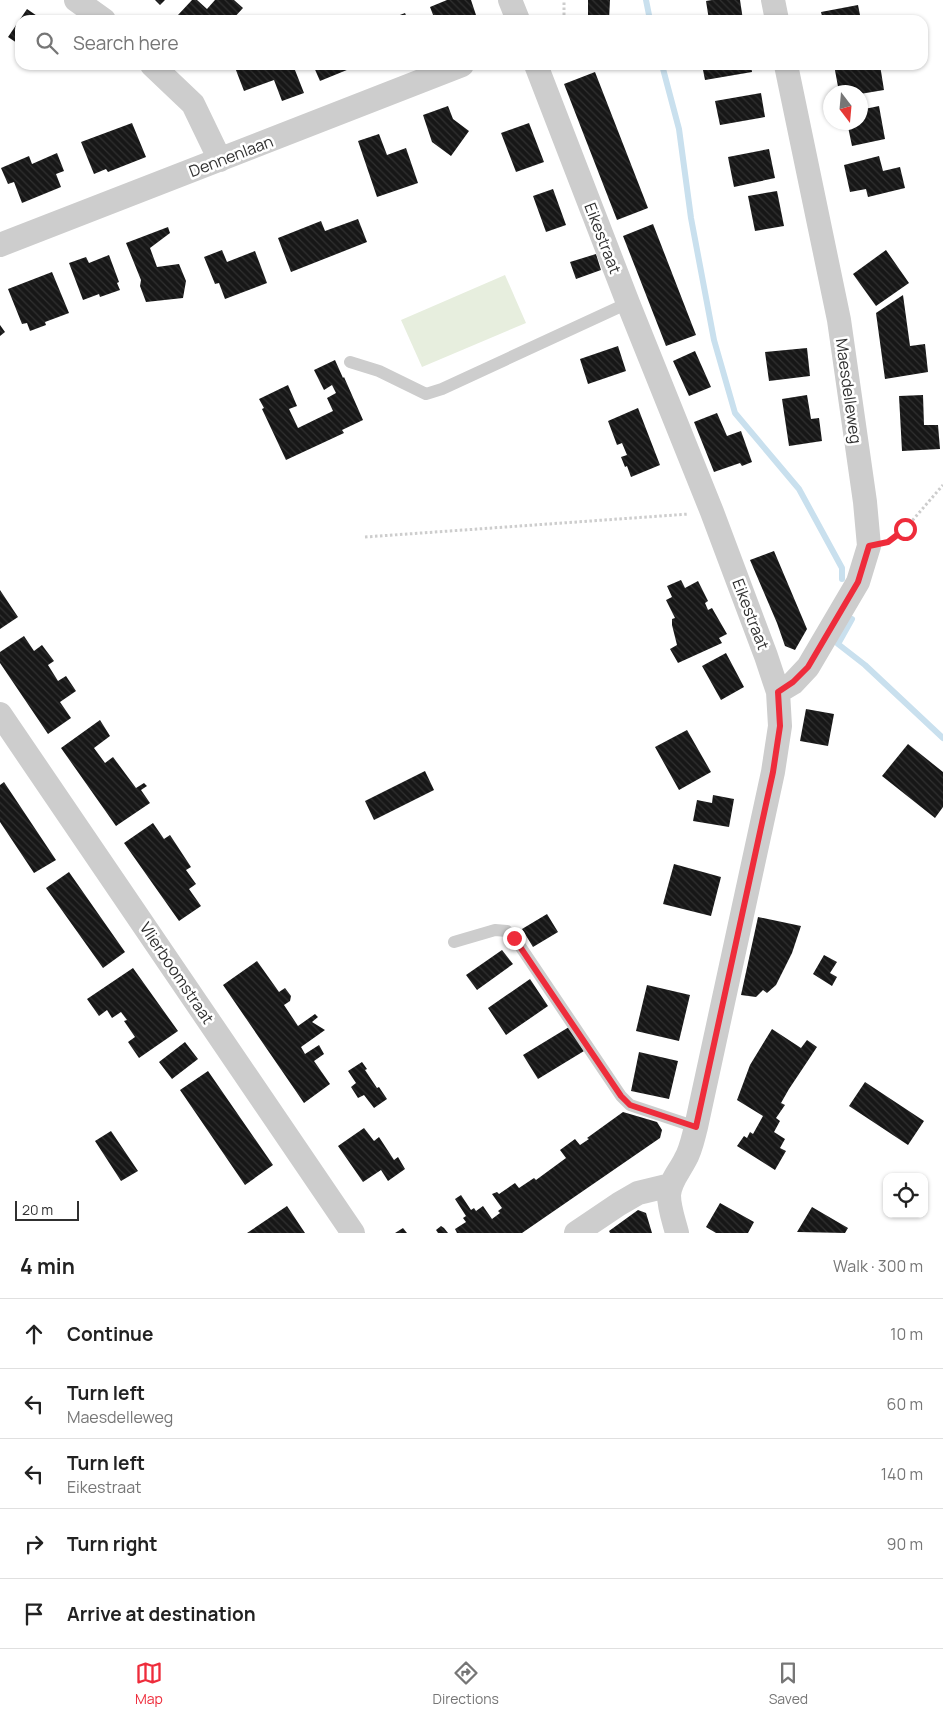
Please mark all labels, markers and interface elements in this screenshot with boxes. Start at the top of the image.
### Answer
search box [15,15,928,70]
icon: search [33,29,61,57]
text: Search here [73,30,179,56]
north arrow [823,85,868,130]
street label: Dennenlaan [186,130,276,182]
street label: Eikestraat [579,199,627,277]
street label: Maesdelleweg [831,337,867,445]
route start [894,518,917,541]
street label: Eikestraat [727,575,775,653]
street label: Vlierboomstraat [135,918,219,1028]
route end [503,927,526,950]
map controls [883,1173,928,1218]
button: locate [883,1173,928,1218]
scale bar [15,1198,79,1221]
text: 20 m [22,1200,53,1219]
text: 4 min [20,1252,75,1280]
text: Walk · 300 m [833,1255,923,1277]
icon: ahead [20,1320,48,1348]
text: Continue [67,1321,153,1347]
text: 10 m [890,1323,923,1345]
text: Turn left [67,1380,145,1406]
icon: left [20,1390,48,1418]
text: 60 m [887,1393,923,1415]
text: Maesdelleweg [67,1406,173,1428]
text: Turn left [67,1450,145,1476]
icon: left [20,1460,48,1488]
text: 140 m [881,1463,923,1485]
text: Eikestraat [67,1476,141,1498]
icon: right [20,1530,48,1558]
text: Turn right [67,1531,157,1557]
text: 90 m [887,1533,923,1555]
icon: arrive [20,1600,48,1628]
text: Arrive at destination [67,1601,256,1627]
tab: Map [135,1659,163,1708]
tab: Directions [433,1659,499,1708]
tab: Saved [769,1659,808,1708]

